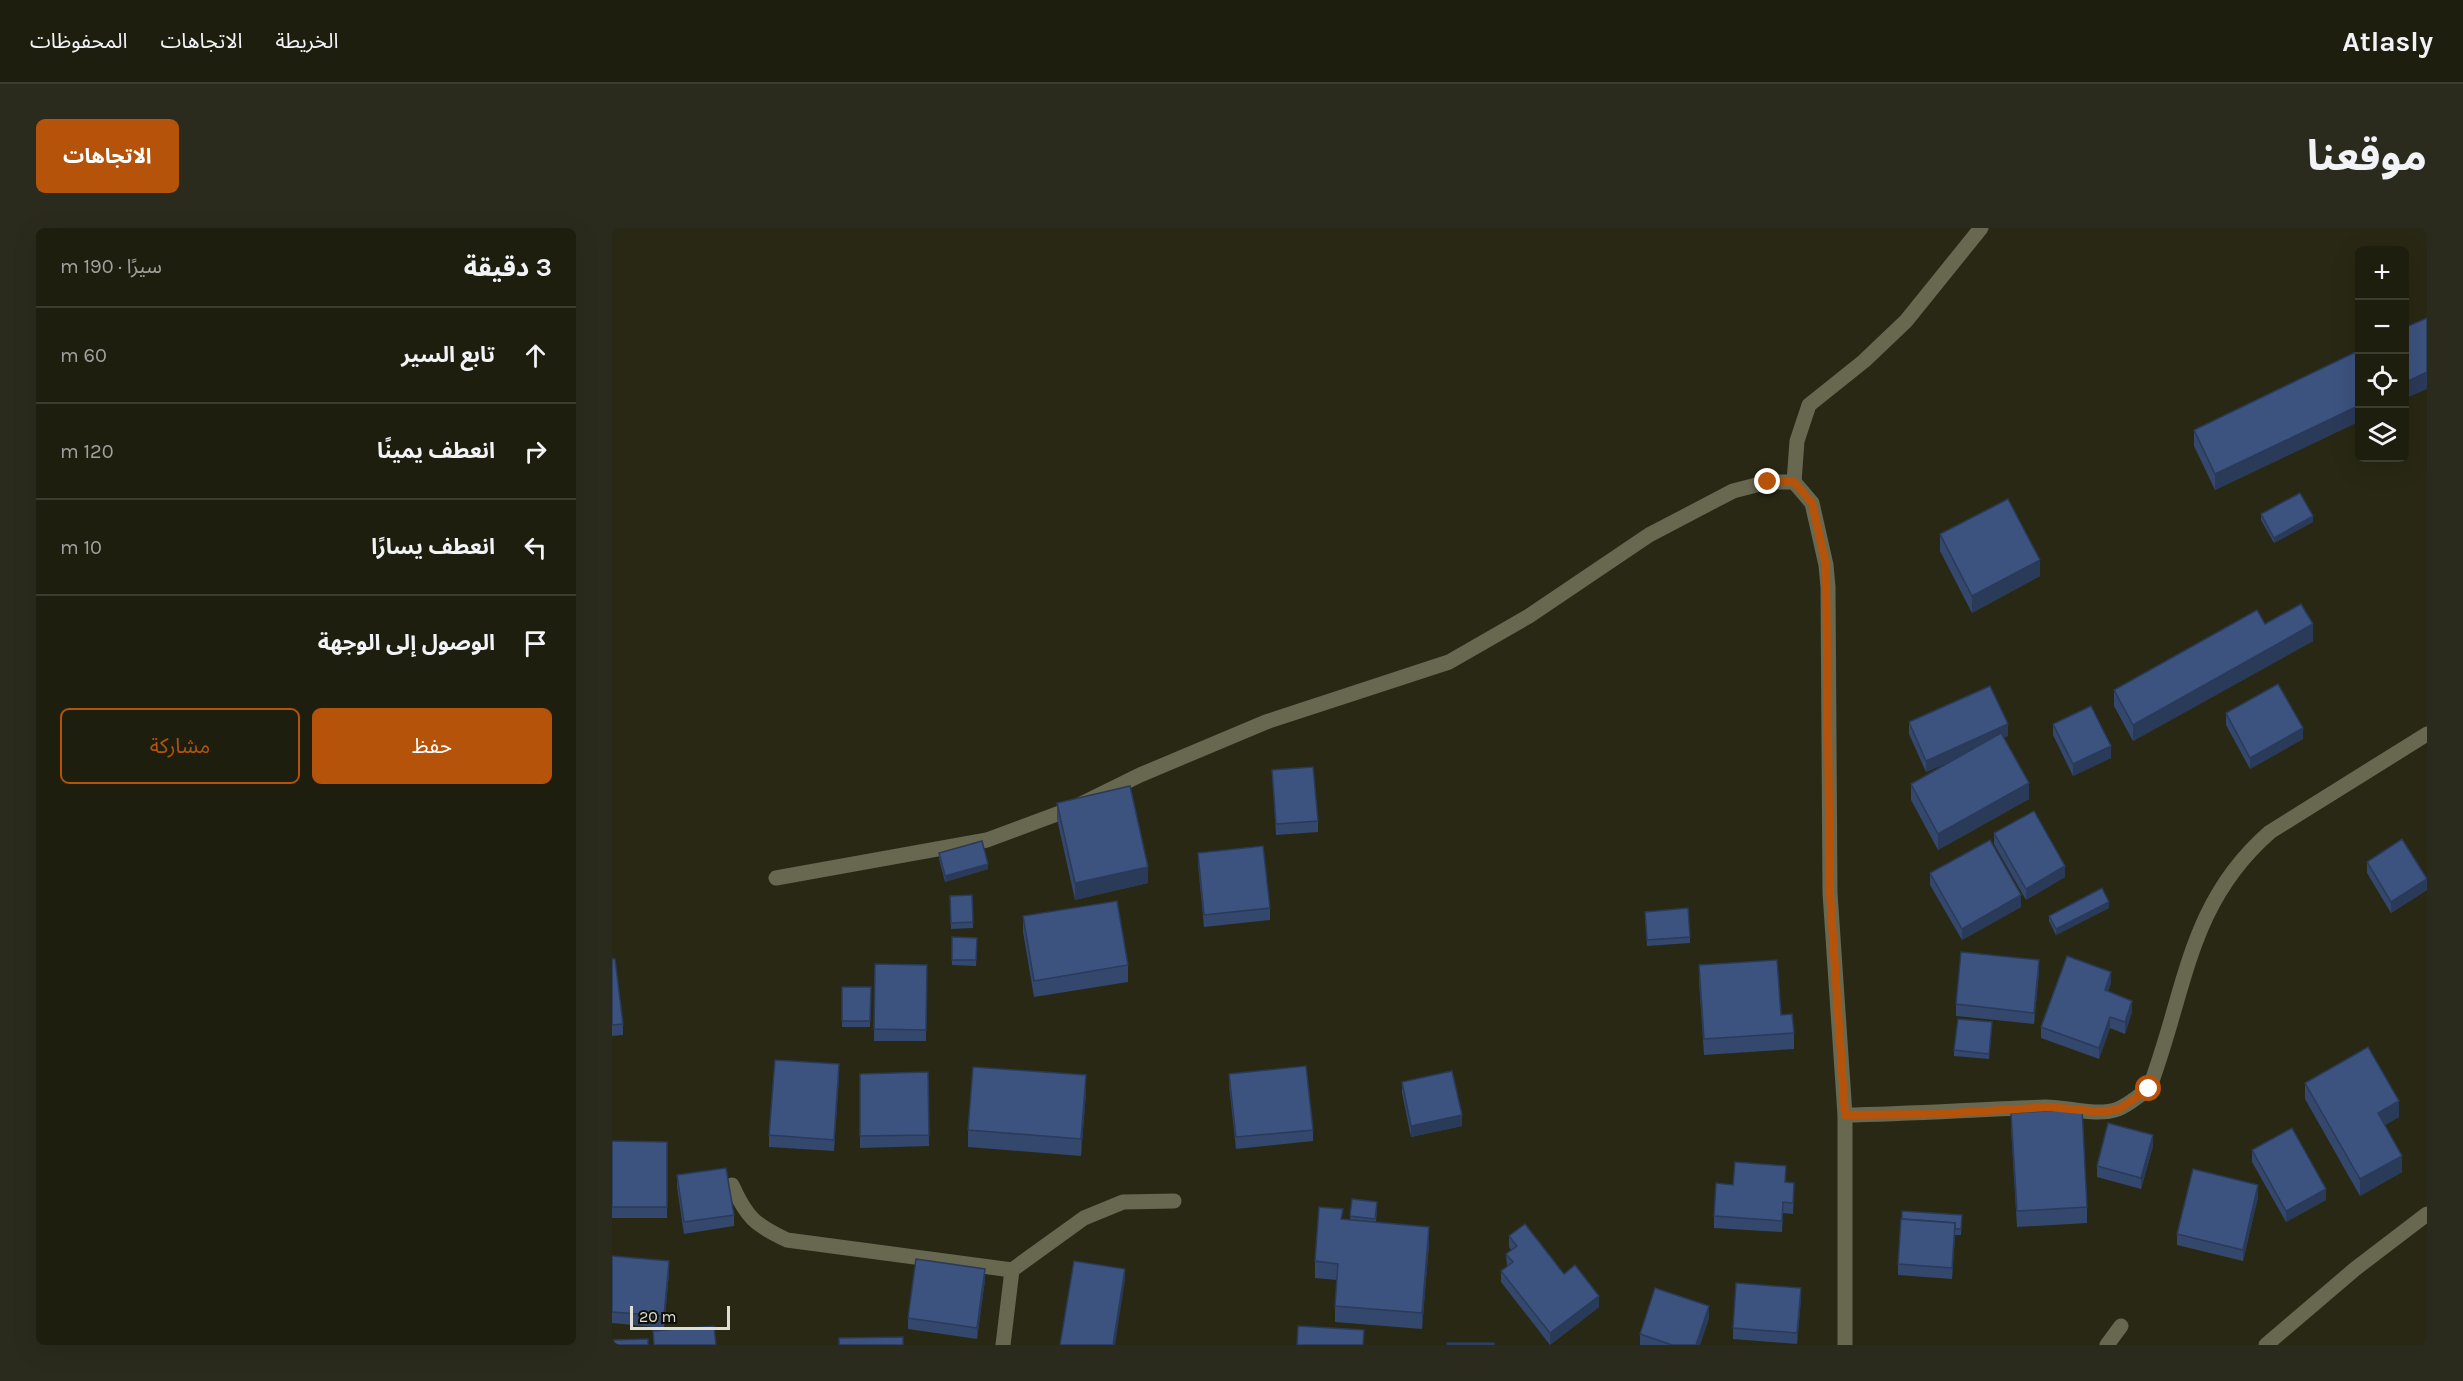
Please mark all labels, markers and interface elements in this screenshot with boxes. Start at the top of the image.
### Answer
text: Atlasly [2342,25,2433,58]
text: المحفوظات [30,29,127,53]
text: الاتجاهات [160,29,242,53]
text: الخريطة [275,29,338,53]
button: الاتجاهات [36,119,179,193]
text: موقعنا [2307,131,2427,181]
map controls [2355,246,2409,462]
button: + [2355,246,2409,300]
text: 3 دقيقة [464,252,552,283]
text: سيرًا · 190 m [60,255,162,278]
button: − [2355,300,2409,354]
icon: ahead [519,339,552,372]
text: تابع السير [401,342,495,368]
text: 60 m [60,344,107,367]
button: locate [2355,354,2409,408]
button: layers [2355,408,2409,462]
icon: right [519,435,552,468]
text: انعطف يمينًا [377,438,495,464]
text: 120 m [60,440,114,463]
route end [1754,468,1780,494]
icon: left [519,531,552,564]
text: انعطف يسارًا [371,534,495,560]
text: 10 m [60,536,102,559]
icon: arrive [519,627,552,660]
text: الوصول إلى الوجهة [318,630,495,656]
button: مشاركة [60,708,300,784]
button: حفظ [312,708,552,784]
route start [2135,1075,2161,1101]
scale bar [630,1303,730,1330]
text: 20 m [639,1307,677,1326]

